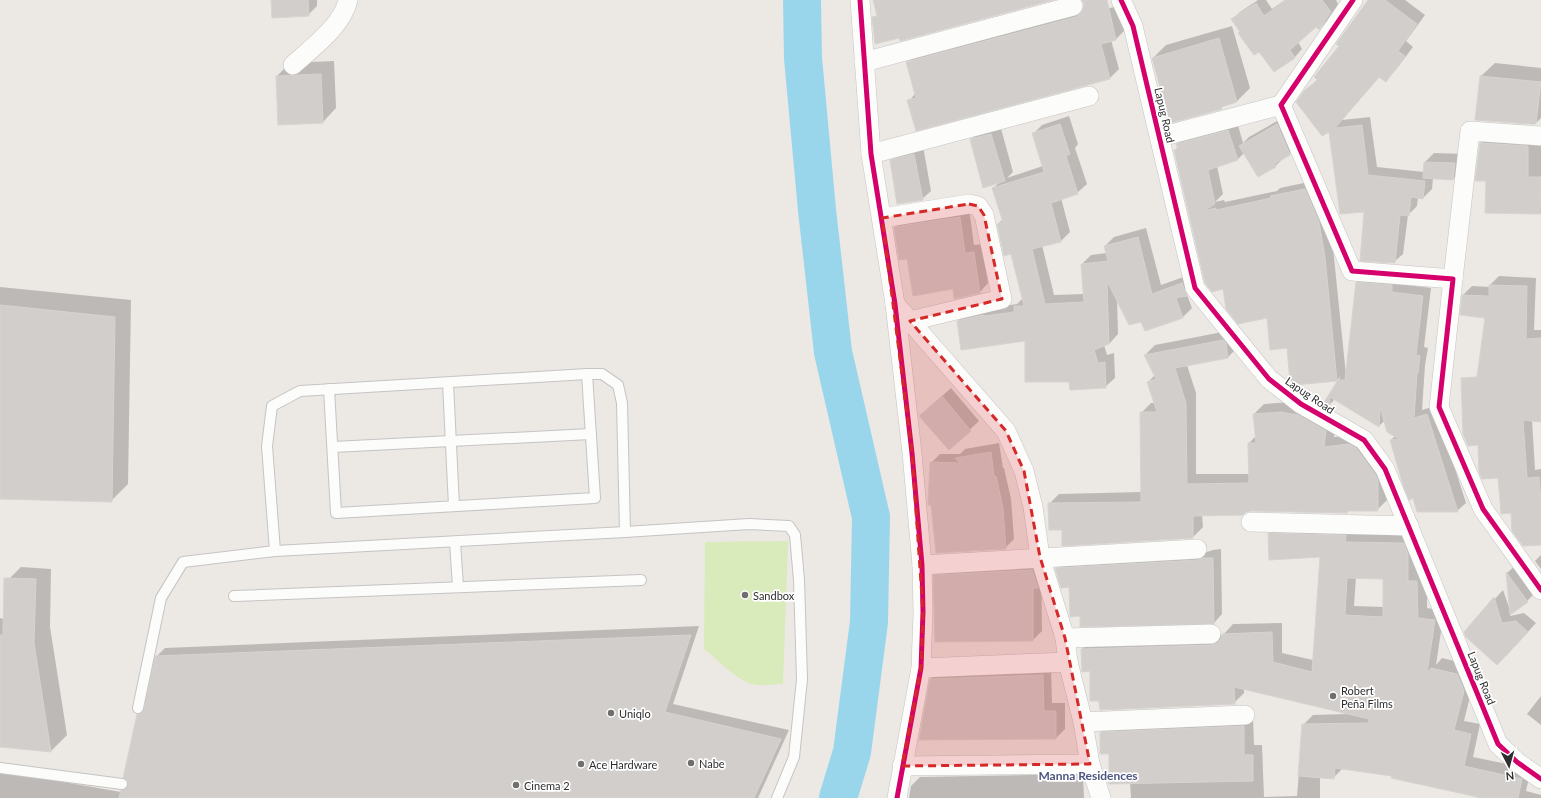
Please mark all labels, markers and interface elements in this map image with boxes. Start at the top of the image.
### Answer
street label: Lapug Road [1152,86,1178,144]
street label: Lapug Road [1283,374,1337,416]
place label: Sandbox [753,589,795,602]
marker: Sandbox [740,590,750,600]
street label: Lapug Road [1465,649,1499,707]
place label: Robert Peña Films [1341,684,1393,710]
marker: Robert Peña Films [1328,691,1338,701]
place label: Uniqlo [619,707,651,720]
marker: Uniqlo [606,708,616,718]
north arrow [1489,746,1529,786]
place label: Nabe [699,757,725,770]
place label: Ace Hardware [589,758,658,771]
marker: Nabe [686,758,696,768]
marker: Ace Hardware [576,759,586,769]
district label: Manna Residences [1038,768,1138,783]
text: N [1505,770,1515,783]
place label: Cinema 2 [524,779,570,792]
marker: Cinema 2 [511,780,521,790]

